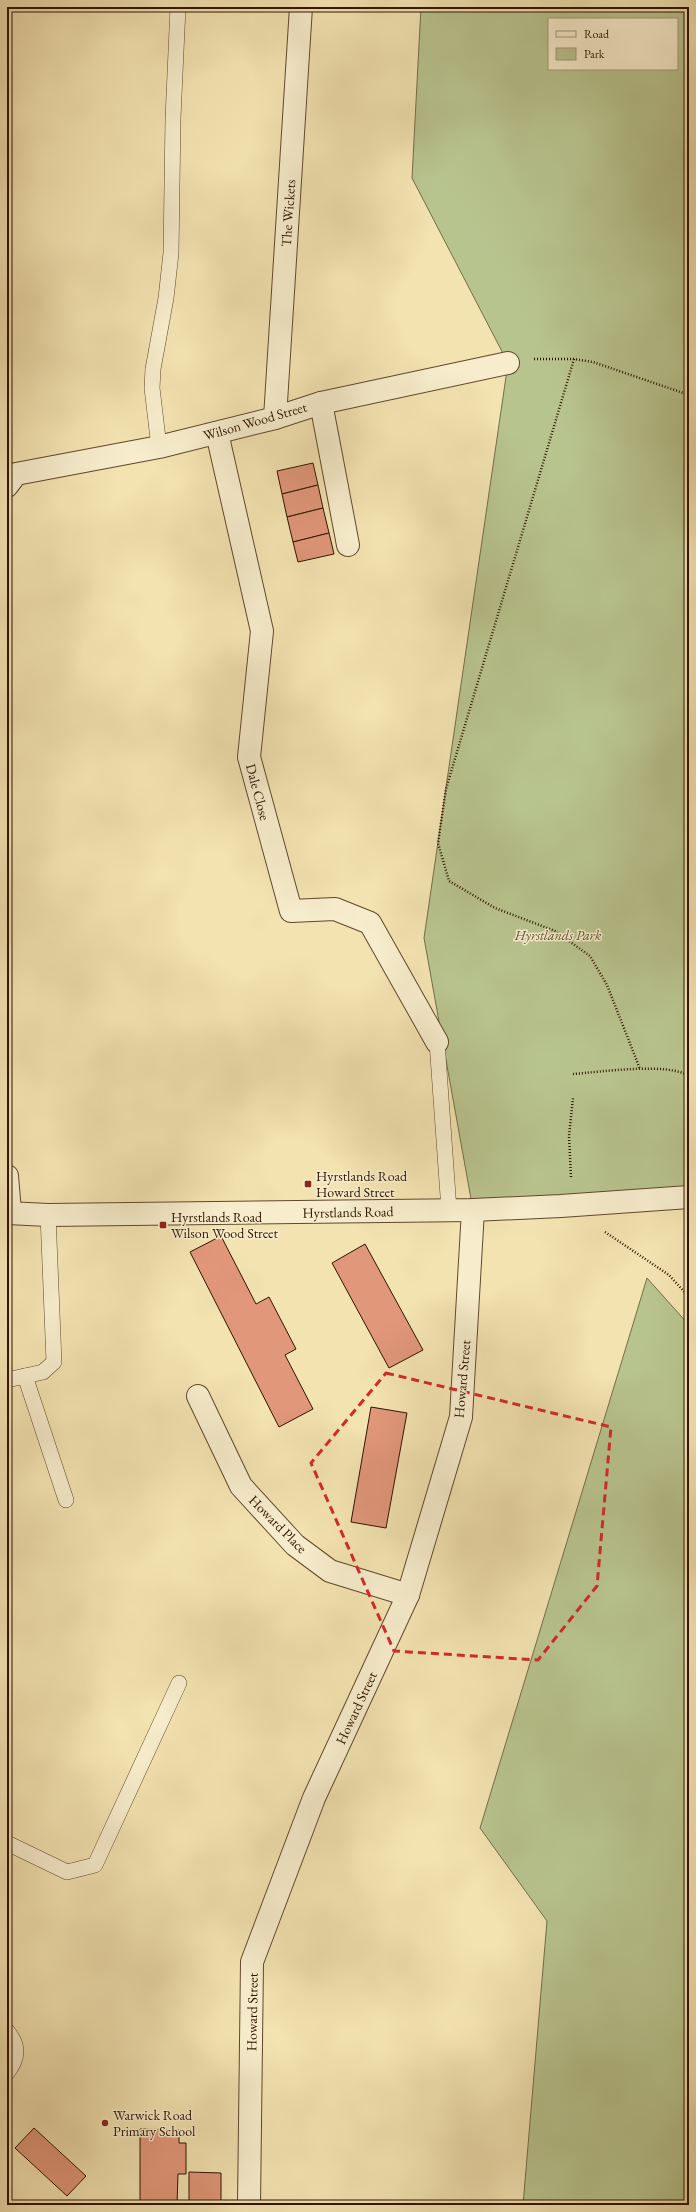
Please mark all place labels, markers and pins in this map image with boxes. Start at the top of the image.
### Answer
place label: Hyrstlands Road Howard Street [316,1167,408,1201]
marker: Hyrstlands Road Howard Street [303,1179,313,1189]
place label: Hyrstlands Road Wilson Wood Street [171,1208,279,1242]
marker: Hyrstlands Road Wilson Wood Street [158,1220,168,1230]
place label: Warwick Road Primary School [113,2106,196,2140]
marker: Warwick Road Primary School [100,2118,110,2128]

